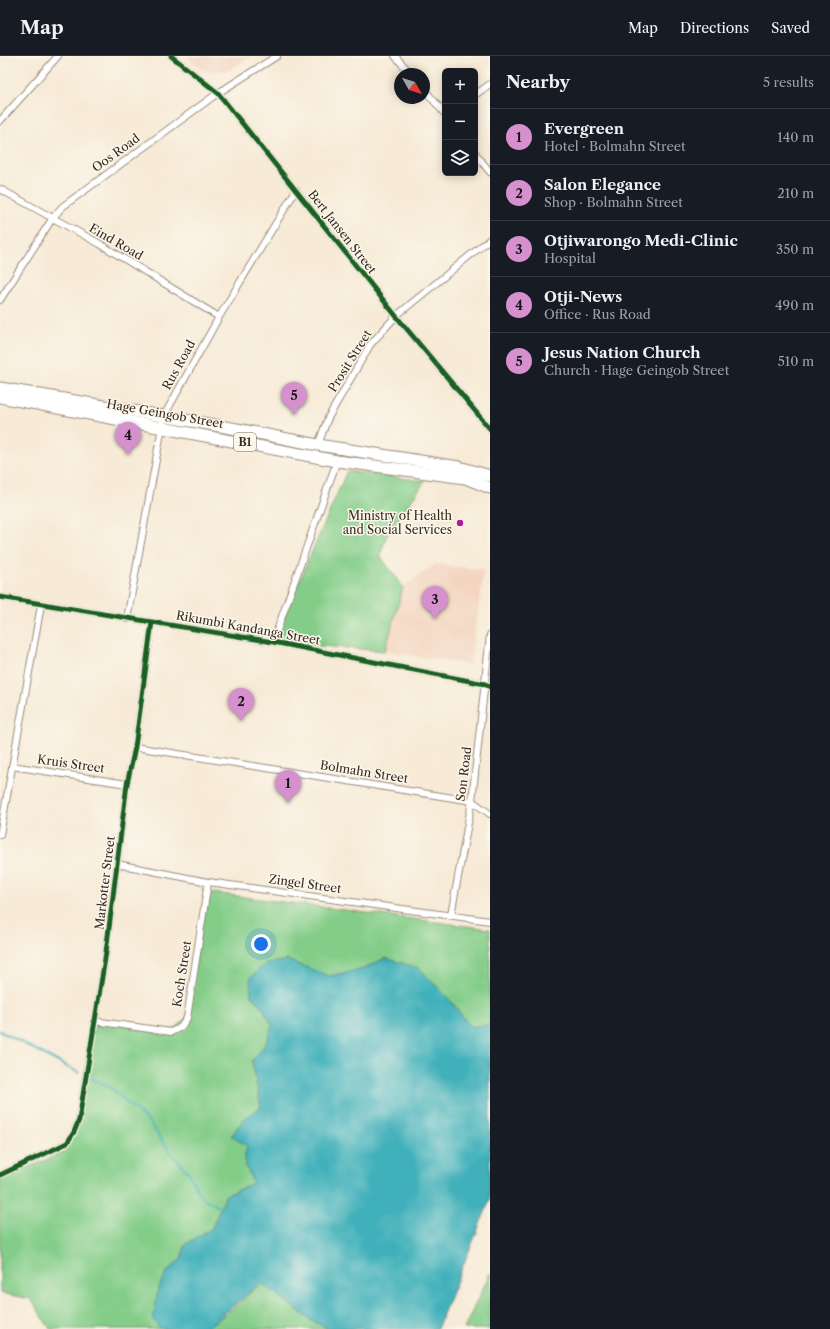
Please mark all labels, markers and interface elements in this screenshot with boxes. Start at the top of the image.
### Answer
text: Map [20,16,64,39]
text: Map [628,19,658,37]
text: Directions [680,19,749,37]
text: Saved [771,19,810,37]
north arrow [394,68,430,104]
map controls [442,68,478,176]
button: + [442,68,478,104]
text: Nearby [506,72,570,92]
text: 5 results [763,74,814,90]
button: − [442,104,478,140]
text: Evergreen [544,119,624,138]
text: 1 [516,129,522,145]
text: 140 m [777,129,814,145]
street label: Oos Road [89,130,143,175]
text: Hotel · Bolmahn Street [544,138,686,154]
button: layers [442,140,478,176]
text: Salon Elegance [544,175,661,194]
text: 2 [515,185,523,201]
text: 210 m [777,185,814,201]
street label: Bert Jansen Street [305,187,380,277]
text: Shop · Bolmahn Street [544,194,683,210]
street label: Eind Road [87,220,146,263]
text: Otjiwarongo Medi-Clinic [544,231,738,250]
text: 3 [515,241,523,257]
text: 350 m [776,241,814,257]
text: Hospital [544,250,596,266]
text: Otji-News [544,287,622,306]
text: 4 [515,297,523,313]
text: 490 m [775,297,814,313]
text: Office · Rus Road [544,306,651,322]
street label: Prosit Street [325,326,375,395]
street label: Rus Road [159,337,199,392]
text: Jesus Nation Church [544,343,701,362]
text: 5 [515,353,523,369]
text: 510 m [778,353,814,369]
text: Church · Hage Geingob Street [544,362,729,378]
pin: 5 [281,382,307,415]
street label: Hage Geingob Street [106,396,225,431]
pin: 4 [115,422,141,455]
road number: B1 [234,433,256,451]
place label: Ministry of Health and Social Services [343,508,452,537]
marker: Ministry of Health and Social Services [455,518,465,528]
pin: 3 [422,586,448,619]
street label: Rikumbi Kandanga Street [175,607,322,648]
pin: 2 [228,688,254,721]
street label: Son Road [453,745,474,802]
street label: Kruis Street [36,751,106,776]
street label: Bolmahn Street [319,757,410,786]
pin: 1 [275,770,301,803]
street label: Markotter Street [91,834,118,931]
street label: Zingel Street [268,871,343,896]
your location [251,934,271,954]
street label: Koch Street [169,939,194,1008]

